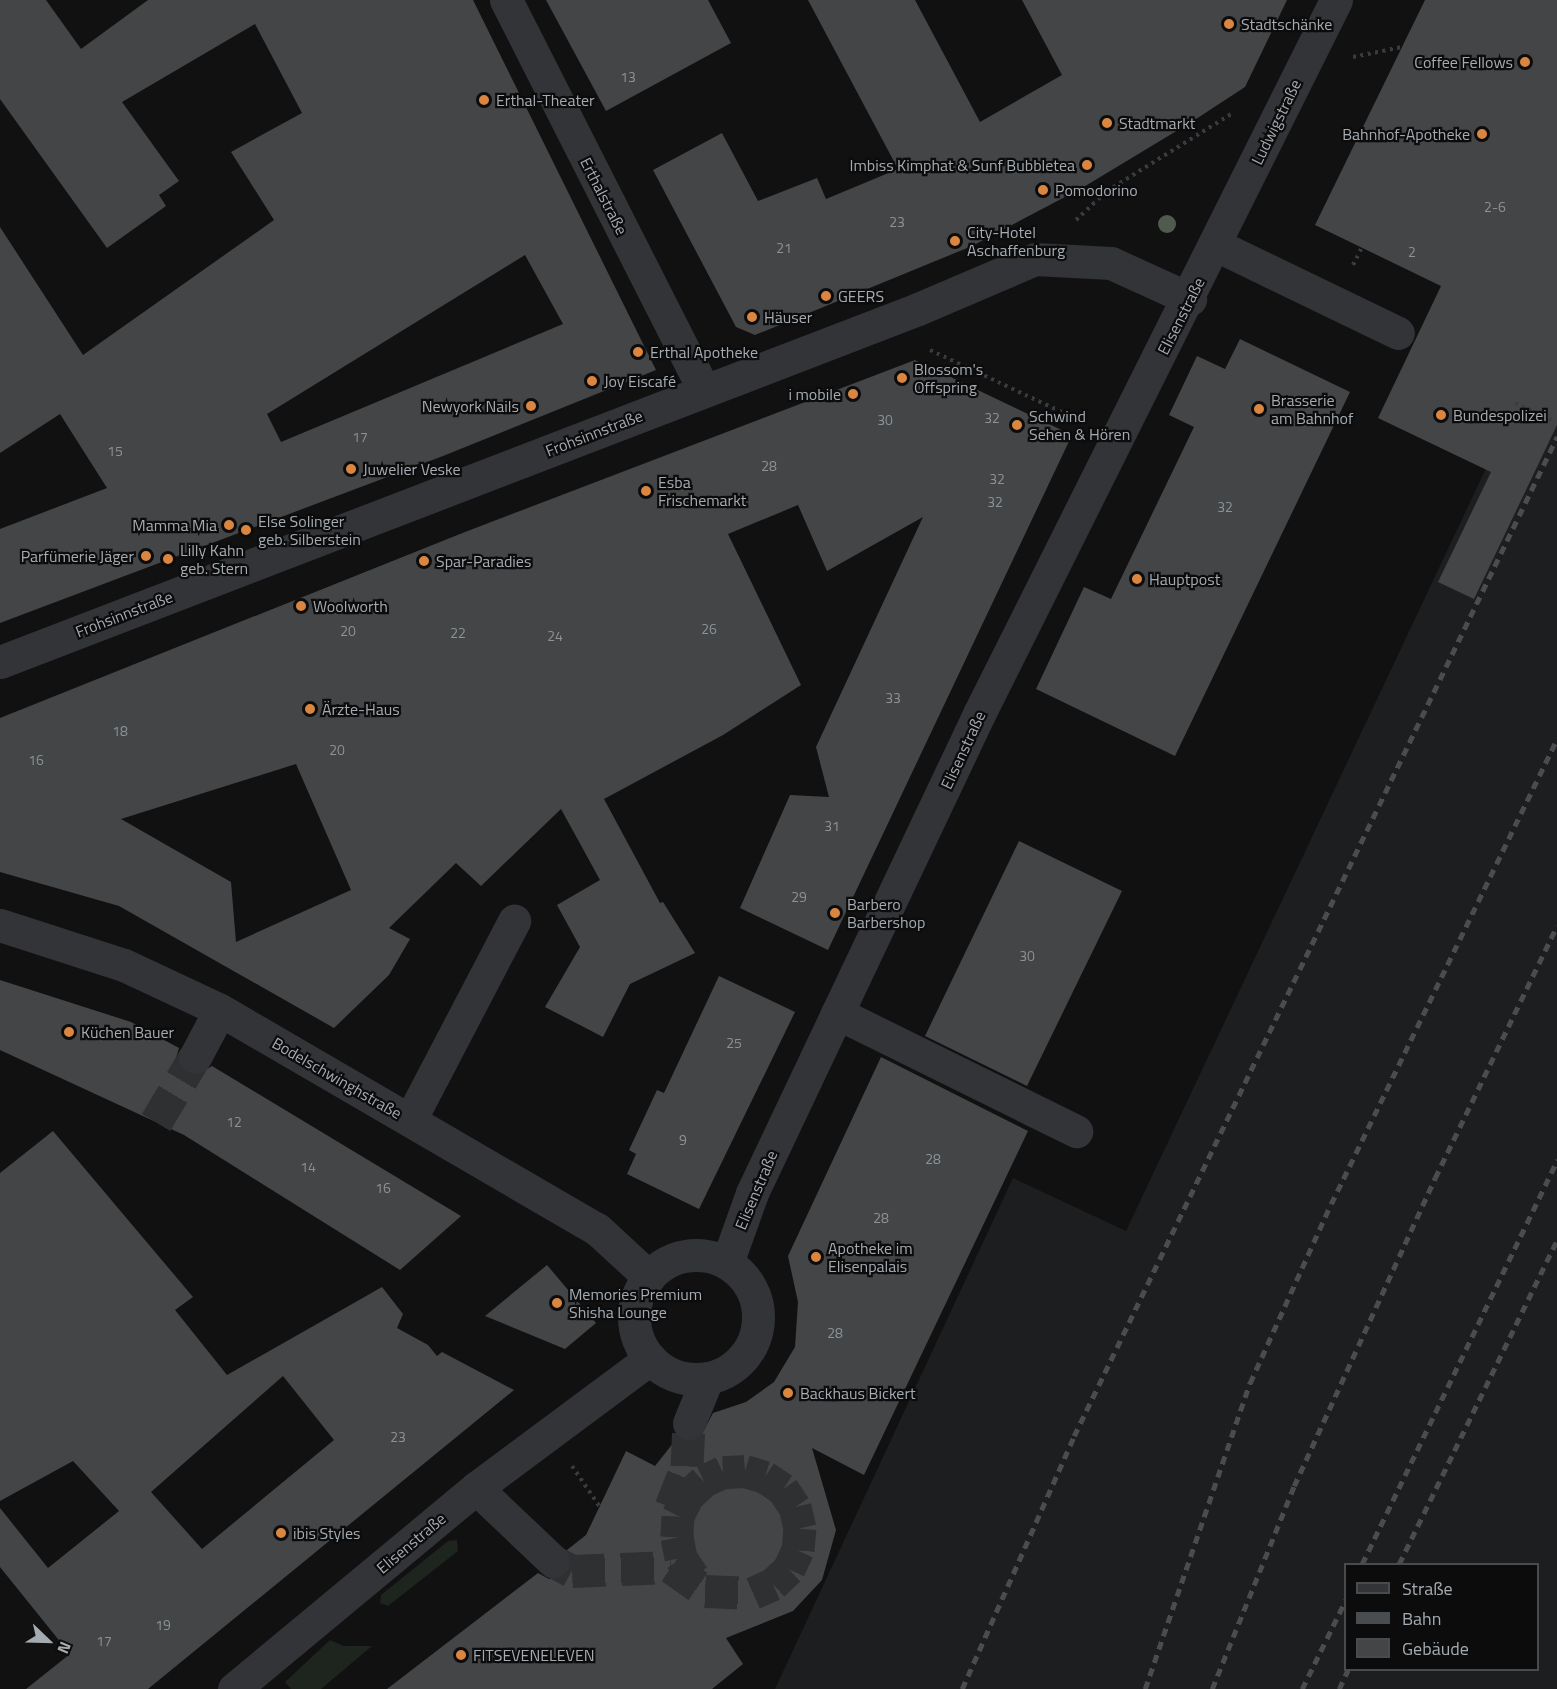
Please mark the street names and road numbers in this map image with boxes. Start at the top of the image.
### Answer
street label: Ludwigstraße [1247,76,1305,168]
street label: Erthalstraße [576,154,632,238]
street label: Elisenstraße [1153,274,1209,358]
street label: Frohsinnstraße [543,406,645,460]
street label: Frohsinnstraße [73,587,175,641]
street label: Elisenstraße [937,708,989,792]
street label: Bodelschwinghstraße [269,1033,405,1123]
street label: Elisenstraße [731,1148,781,1232]
street label: Elisenstraße [373,1509,449,1577]

